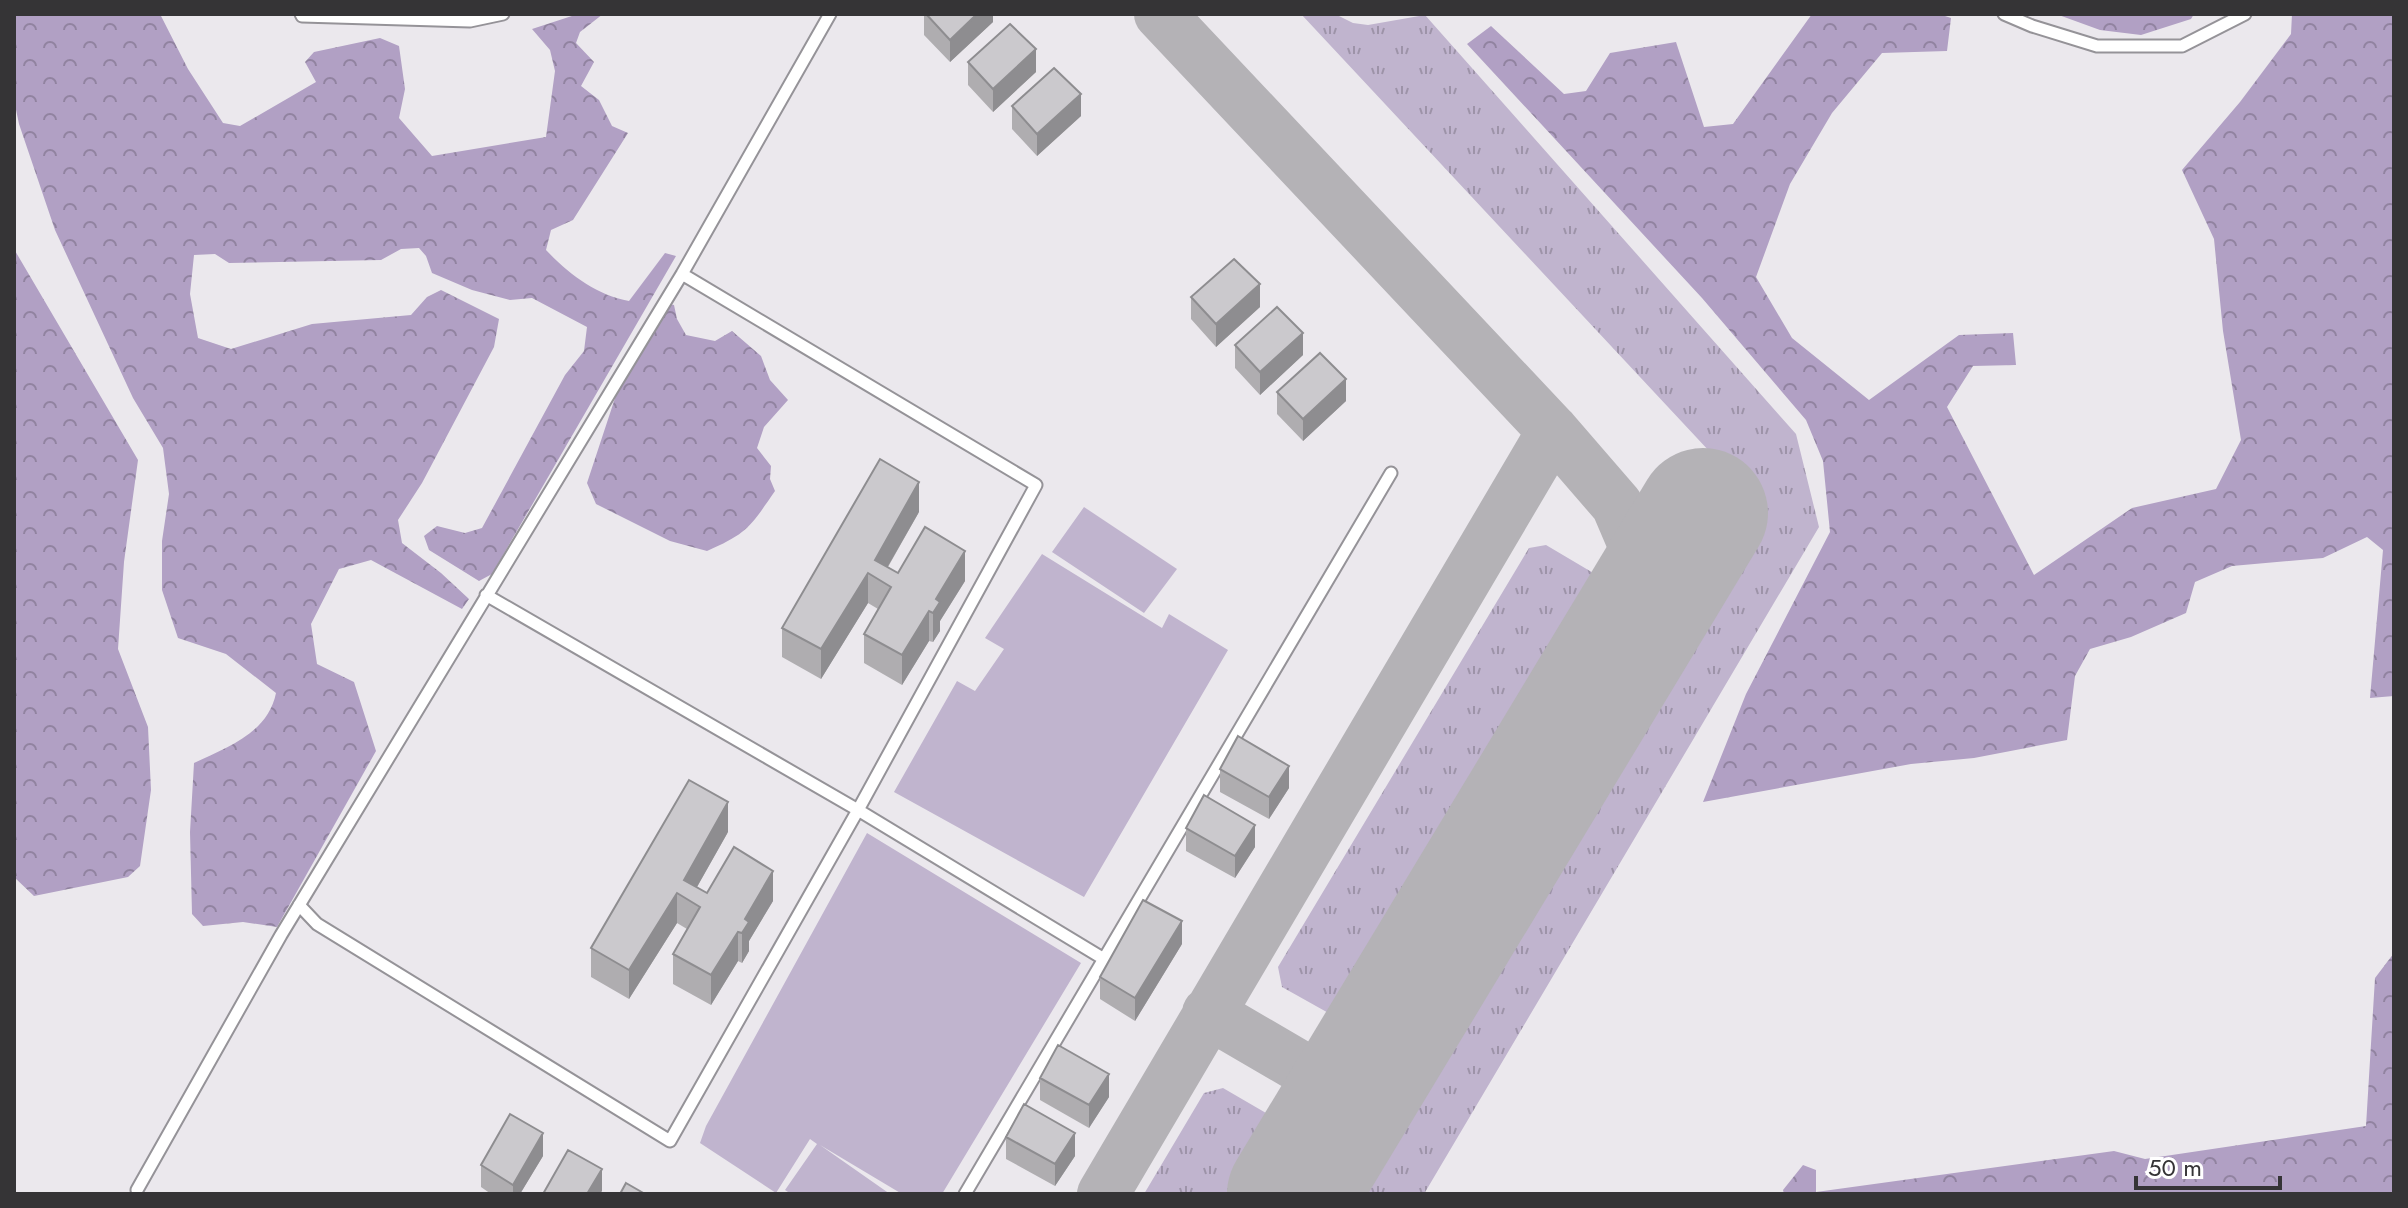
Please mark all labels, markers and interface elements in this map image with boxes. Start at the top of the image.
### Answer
scale bar [2136,1140,2280,1190]
text: 50 m [2148,1150,2202,1185]

